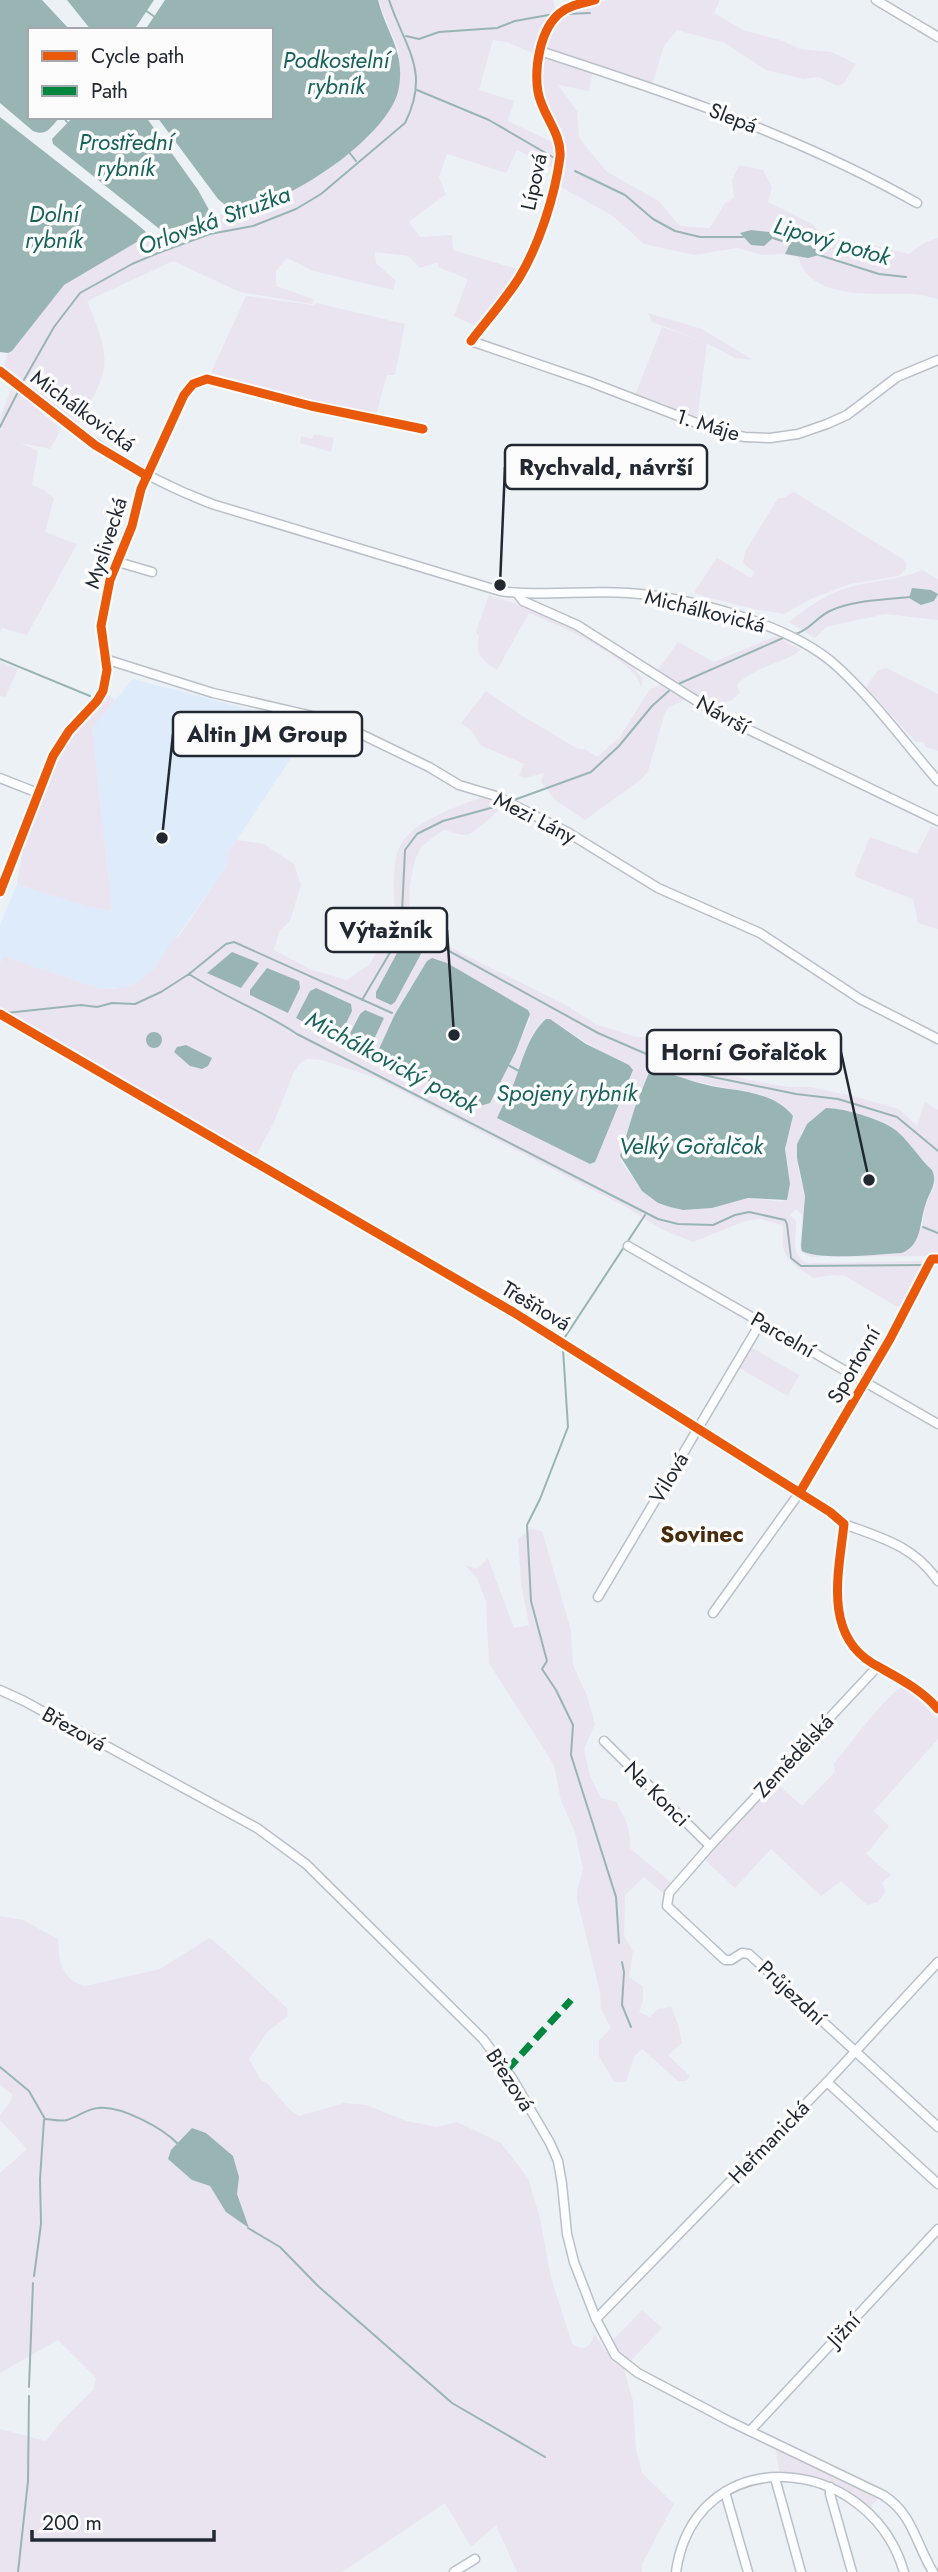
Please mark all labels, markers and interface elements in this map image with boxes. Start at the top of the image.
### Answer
legend [28,28,273,119]
text: Cycle path [91,41,184,71]
water label: Podkostelní rybník [283,43,393,103]
text: Path [91,76,128,106]
street label: Slepá [705,95,761,141]
water label: Prostřední rybník [79,125,177,185]
street label: Lípová [513,151,555,213]
water label: Orlovská Stružka [133,177,295,263]
water label: Dolní rybník [25,197,84,257]
water label: Lipový potok [770,208,895,274]
street label: Michálkovická [25,363,141,459]
street label: 1. Máje [672,401,744,449]
callout: Rychvald, návrší [505,445,707,489]
text: Rychvald, návrší [519,450,695,484]
street label: Myslivecká [77,494,135,592]
street label: Michálkovická [642,582,768,640]
street label: Návrší [691,688,756,743]
callout: Altin JM Group [173,712,362,756]
text: Altin JM Group [186,717,347,751]
street label: Mezi Lány [489,784,582,852]
callout: Výtažník [326,908,447,952]
text: Výtažník [338,913,433,947]
water label: Michálkovický potok [300,1002,485,1122]
callout: Horní Gořalčok [647,1030,841,1074]
text: Horní Gořalčok [661,1035,828,1069]
water label: Spojený rybník [497,1076,639,1110]
water label: Velký Gořalčok [619,1129,764,1163]
street label: Třešňová [496,1274,576,1338]
street label: Parcelní [745,1304,822,1366]
street label: Sportovní [820,1320,889,1409]
street label: Vilová [642,1447,696,1509]
district label: Sovinec [660,1517,744,1551]
street label: Březová [37,1699,111,1759]
street label: Zemědělská [747,1708,841,1804]
street label: Na Konci [617,1754,697,1834]
street label: Průjezdní [751,1954,834,2033]
street label: Březová [479,2043,541,2117]
street label: Heřmanická [722,2094,816,2190]
street label: Jižní [818,2305,869,2356]
scale bar [32,2498,214,2542]
text: 200 m [42,2508,102,2538]

